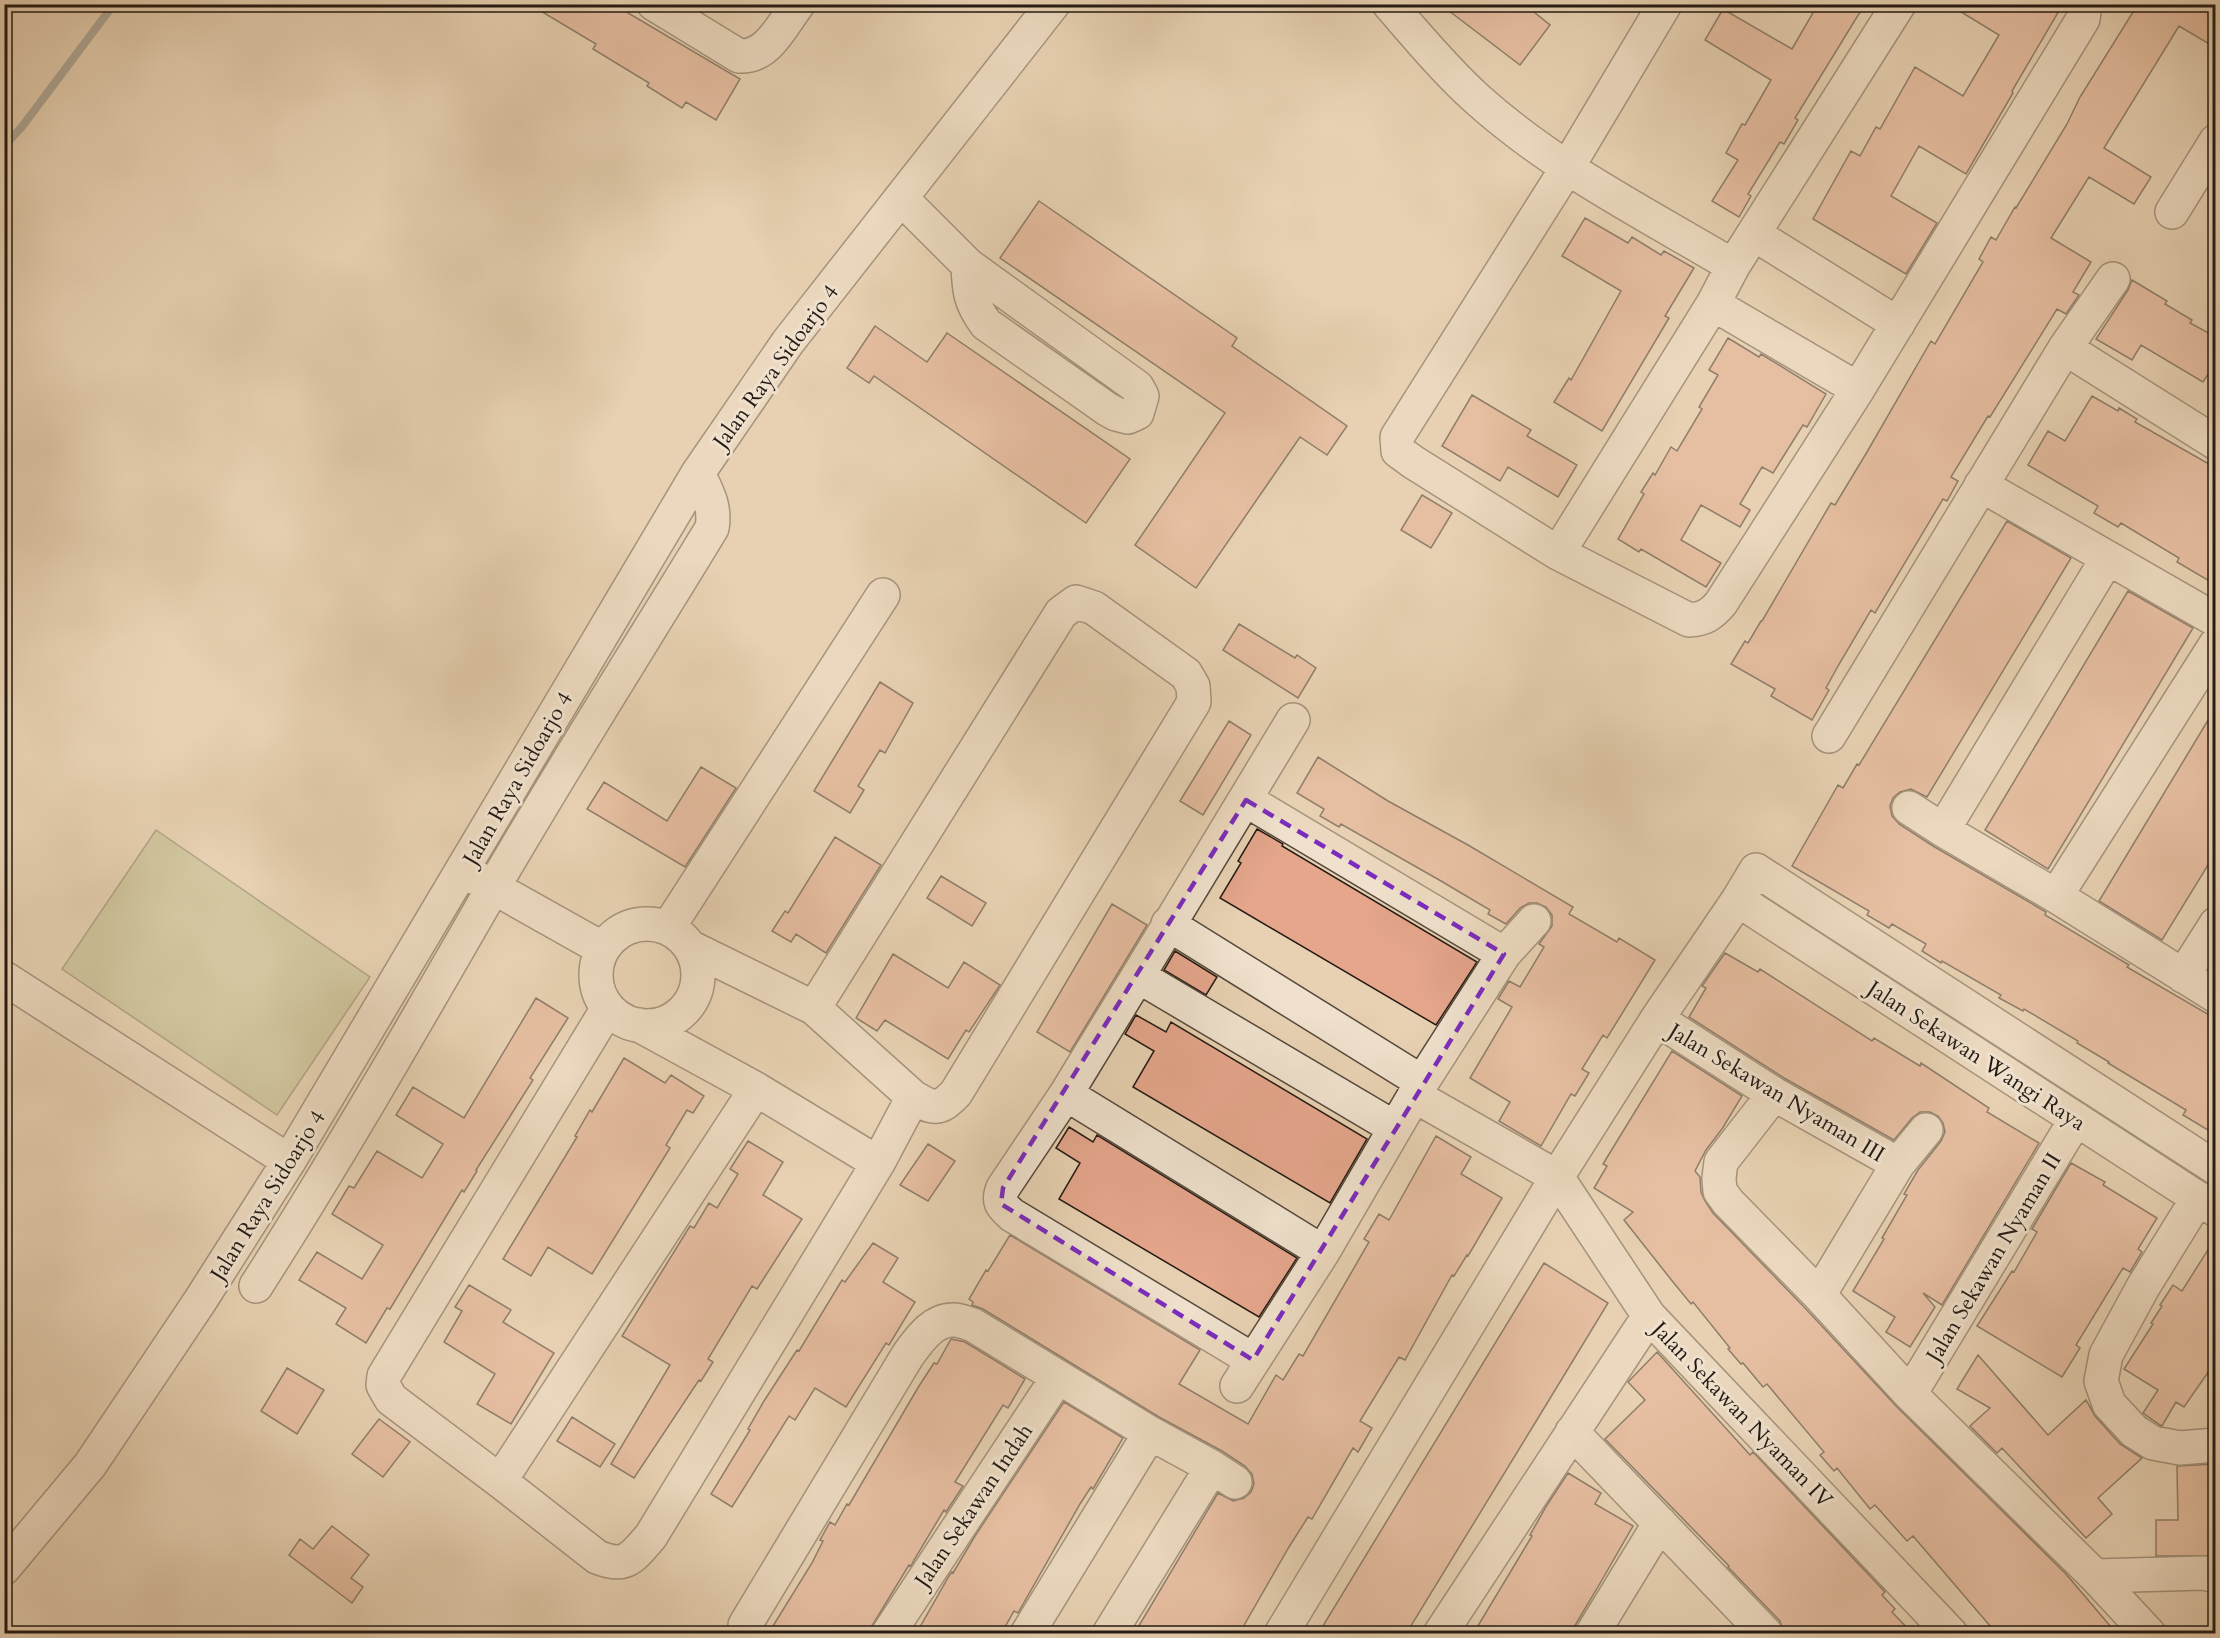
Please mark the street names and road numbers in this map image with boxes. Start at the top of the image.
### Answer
street label: Jalan Raya Sidoarjo 4 [704,279,846,457]
street label: Jalan Raya Sidoarjo 4 [454,686,580,873]
street label: Jalan Sekawan Wangi Raya [1859,972,2092,1138]
street label: Jalan Sekawan Nyaman III [1660,1015,1890,1169]
street label: Jalan Raya Sidoarjo 4 [202,1105,332,1289]
street label: Jalan Sekawan Nyaman II [1918,1147,2068,1371]
street label: Jalan Sekawan Nyaman IV [1643,1313,1840,1515]
street label: Jalan Sekawan Indah [906,1418,1040,1596]

